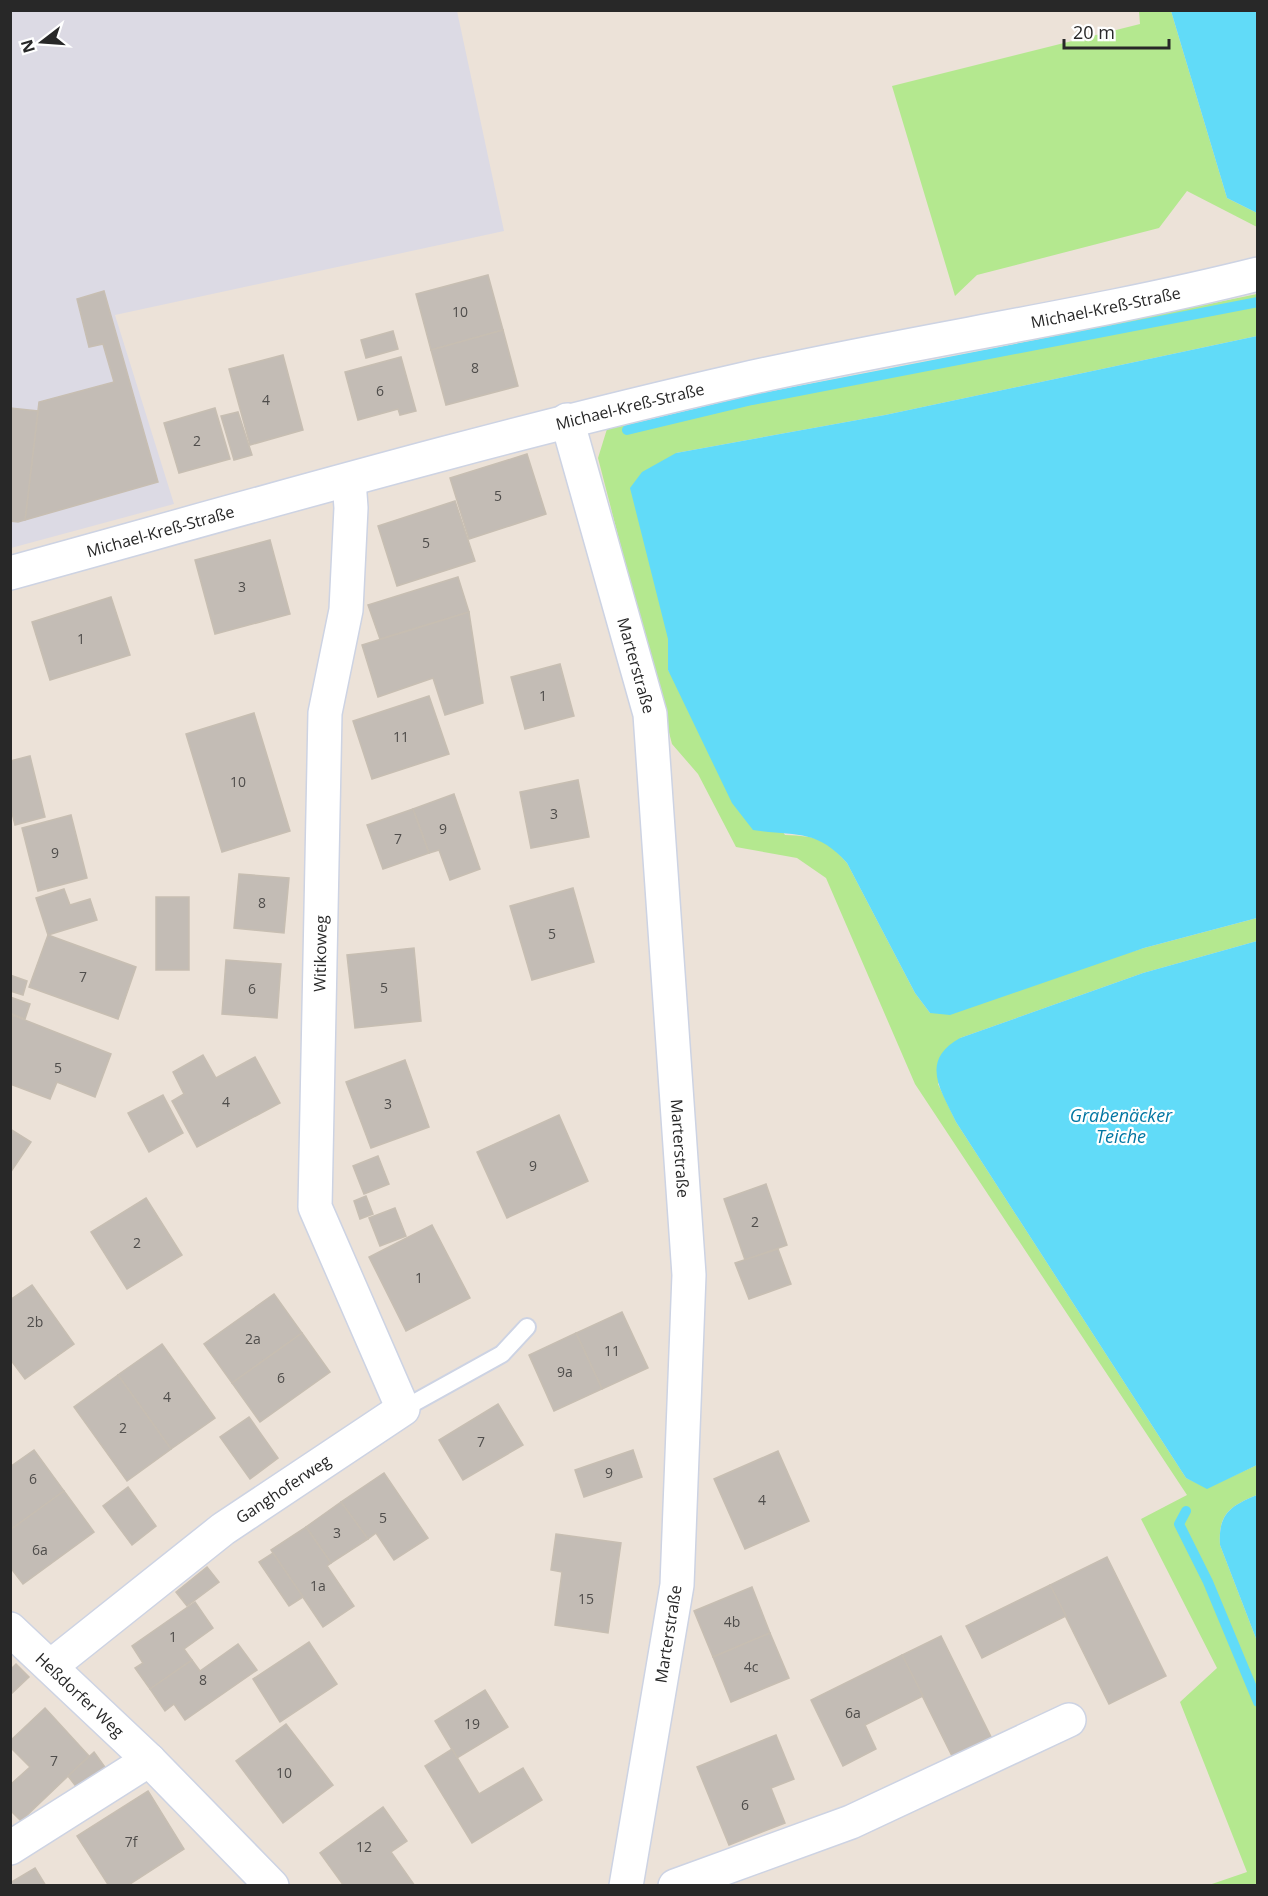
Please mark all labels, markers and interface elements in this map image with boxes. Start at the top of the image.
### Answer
north arrow [12,12,72,72]
scale bar [1064,12,1169,50]
text: 20 m [1073,20,1115,44]
text: N [15,37,40,56]
street label: Michael-Kreß-Straße [1029,281,1183,333]
house number: 10 [452,302,468,321]
house number: 8 [471,358,479,377]
street label: Michael-Kreß-Straße [553,378,706,435]
house number: 6 [376,381,384,400]
house number: 4 [262,390,270,409]
house number: 2 [193,431,201,450]
house number: 5 [494,486,502,505]
street label: Michael-Kreß-Straße [84,500,237,562]
house number: 5 [422,533,430,552]
house number: 3 [238,577,246,596]
street label: Marterstraße [612,615,660,716]
house number: 1 [77,629,85,648]
house number: 1 [539,686,547,705]
house number: 11 [393,727,409,746]
house number: 10 [230,772,246,791]
house number: 3 [550,804,558,823]
house number: 9 [439,819,447,838]
house number: 7 [394,829,402,848]
house number: 9 [51,843,59,862]
house number: 8 [258,893,266,912]
street label: Witikoweg [308,915,332,992]
house number: 5 [548,924,556,943]
house number: 7 [79,967,87,986]
house number: 5 [380,978,388,997]
house number: 6 [248,979,256,998]
house number: 5 [54,1058,62,1077]
house number: 4 [222,1092,230,1111]
house number: 3 [384,1094,392,1113]
street label: Marterstraße [666,1098,695,1199]
water label: Grabenäcker Teiche [1070,1103,1173,1148]
house number: 9 [529,1156,537,1175]
house number: 2 [751,1212,759,1231]
house number: 2 [133,1233,141,1252]
house number: 1 [415,1268,423,1287]
house number: 2b [27,1312,43,1331]
house number: 2a [245,1329,261,1348]
house number: 11 [604,1341,620,1360]
house number: 9a [557,1362,573,1381]
house number: 6 [277,1368,285,1387]
house number: 4 [163,1387,171,1406]
house number: 2 [119,1418,127,1437]
house number: 7 [477,1432,485,1451]
street label: Ganghoferweg [231,1449,335,1529]
house number: 9 [605,1463,613,1482]
house number: 6 [29,1469,37,1488]
house number: 4 [758,1490,766,1509]
house number: 5 [379,1508,387,1527]
house number: 3 [333,1523,341,1542]
house number: 6a [32,1540,48,1559]
house number: 1a [310,1576,326,1595]
street label: Marterstraße [649,1583,687,1684]
house number: 15 [578,1589,594,1608]
house number: 4b [724,1612,740,1631]
house number: 1 [169,1627,177,1646]
street label: Heßdorfer Weg [31,1648,129,1742]
house number: 4c [744,1657,759,1676]
house number: 8 [199,1670,207,1689]
house number: 6a [845,1703,861,1722]
house number: 19 [464,1714,480,1733]
house number: 7 [50,1751,58,1770]
house number: 10 [276,1763,292,1782]
house number: 6 [741,1795,749,1814]
house number: 7f [125,1832,139,1851]
house number: 12 [356,1837,372,1856]

